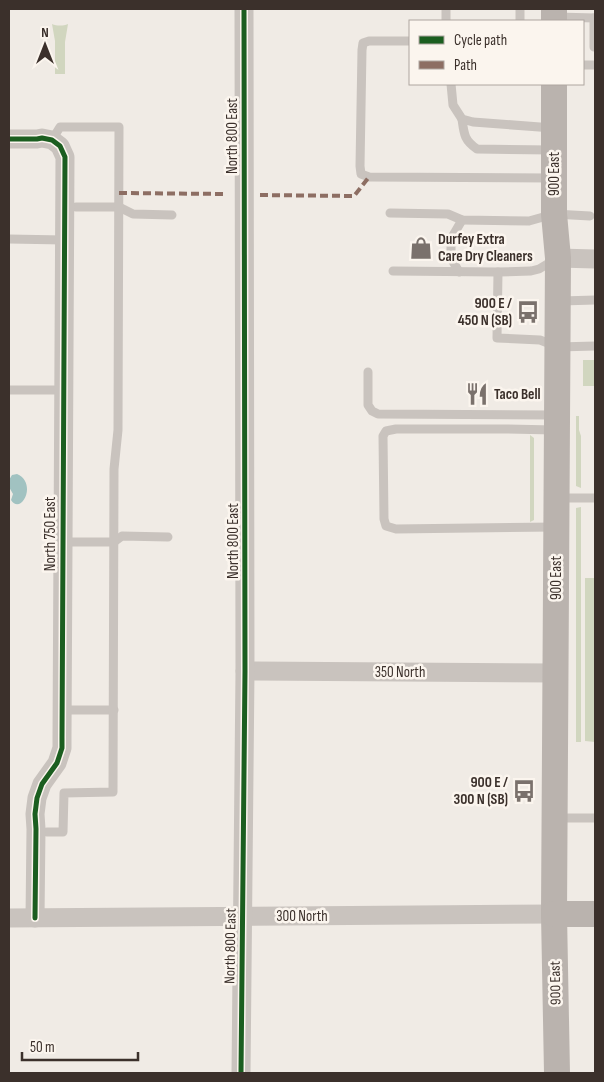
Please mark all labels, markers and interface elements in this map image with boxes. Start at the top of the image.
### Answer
north arrow [20,20,70,70]
legend [409,20,584,85]
text: N [41,24,49,41]
text: Cycle path [454,31,507,50]
text: Path [454,56,477,75]
street label: North 800 East [223,98,242,174]
street label: 900 East [545,152,564,196]
place label: Durfey Extra Care Dry Cleaners [438,230,533,266]
shop icon: Durfey Extra Care Dry Cleaners [408,235,434,261]
place label: 900 E / 450 N (SB) [458,294,512,330]
bus stop icon: 900 E / 450 N (SB) [515,299,541,325]
restaurant icon: Taco Bell [464,381,490,407]
place label: Taco Bell [494,385,541,404]
street label: North 750 East [41,496,60,571]
street label: North 800 East [224,503,243,579]
street label: 900 East [547,556,566,600]
street label: 350 North [375,663,425,682]
place label: 900 E / 300 N (SB) [453,773,508,809]
bus stop icon: 900 E / 300 N (SB) [511,778,537,804]
street label: 300 North [276,907,328,926]
street label: North 800 East [220,908,241,984]
street label: 900 East [546,960,565,1005]
scale bar [22,1030,139,1062]
text: 50 m [30,1038,55,1057]

